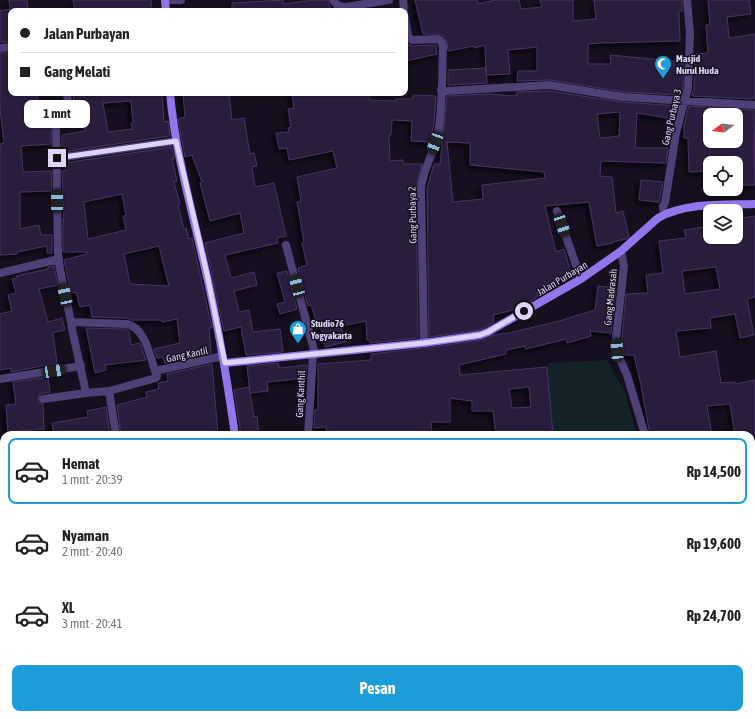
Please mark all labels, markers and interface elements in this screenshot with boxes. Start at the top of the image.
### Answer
text: Jalan Purbayan [44,25,129,42]
place label: Masjid Nurul Huda [676,53,719,76]
mosque icon: Masjid Nurul Huda [653,54,673,79]
text: Gang Melati [44,63,110,80]
street label: Gang Purbaya 3 [660,88,683,146]
callout: 1 mnt [24,100,90,128]
text: 1 mnt [43,106,71,121]
north arrow [703,108,743,148]
map controls [703,108,743,244]
car [425,130,445,156]
route end [48,149,66,167]
button: locate [703,156,743,196]
street label: Gang Purbaya 2 [406,186,418,244]
car [51,189,63,213]
button: layers [703,204,743,244]
car [552,212,572,238]
street label: Jalan Purbayan [535,259,590,298]
street label: Gang Madrasah [602,268,619,326]
car [288,273,306,299]
car [57,282,73,308]
route start [515,302,533,320]
place label: Studio76 Yogyakarta [310,318,352,341]
shop icon: Studio76 Yogyakarta [288,319,308,344]
car [610,338,624,362]
street label: Gang Kantil [165,345,209,364]
car [41,363,67,379]
street label: Gang Kanthil [294,370,307,418]
icon: car [14,453,50,489]
text: Hemat [62,455,100,472]
text: Rp 14,500 [686,463,741,480]
text: 1 mnt · 20:39 [62,472,123,487]
icon: car [14,525,50,561]
text: Nyaman [62,527,109,544]
text: Rp 19,600 [686,535,741,552]
text: 2 mnt · 20:40 [62,544,123,559]
icon: car [14,597,50,633]
text: XL [62,599,75,616]
text: Rp 24,700 [686,607,741,624]
text: 3 mnt · 20:41 [62,616,123,631]
button: Pesan [12,665,743,711]

